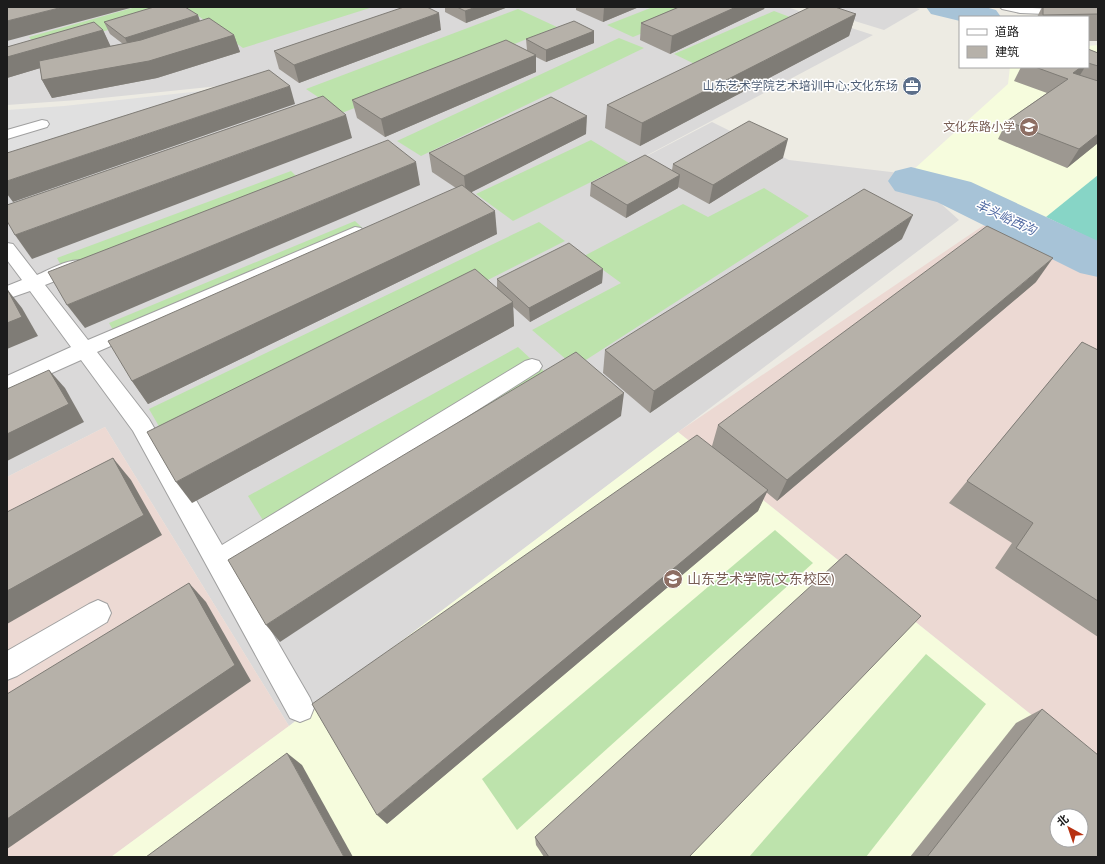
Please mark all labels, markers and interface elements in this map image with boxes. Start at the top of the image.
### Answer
legend [959,16,1089,68]
text: 道路 [995,24,1019,39]
text: 建筑 [995,44,1019,59]
office icon: 山东艺术学院艺术培训中心;文化东场 [901,75,923,97]
place label: 山东艺术学院艺术培训中心;文化东场 [703,78,898,93]
school or university icon: 文化东路小学 [1018,116,1040,138]
place label: 文化东路小学 [943,119,1015,134]
water label: 羊头峪西沟 [973,196,1041,239]
school or university icon: 山东艺术学院(文东校区) [662,568,684,590]
place label: 山东艺术学院(文东校区) [687,570,835,587]
north arrow [1049,808,1089,848]
text: 北 [1054,811,1071,828]

